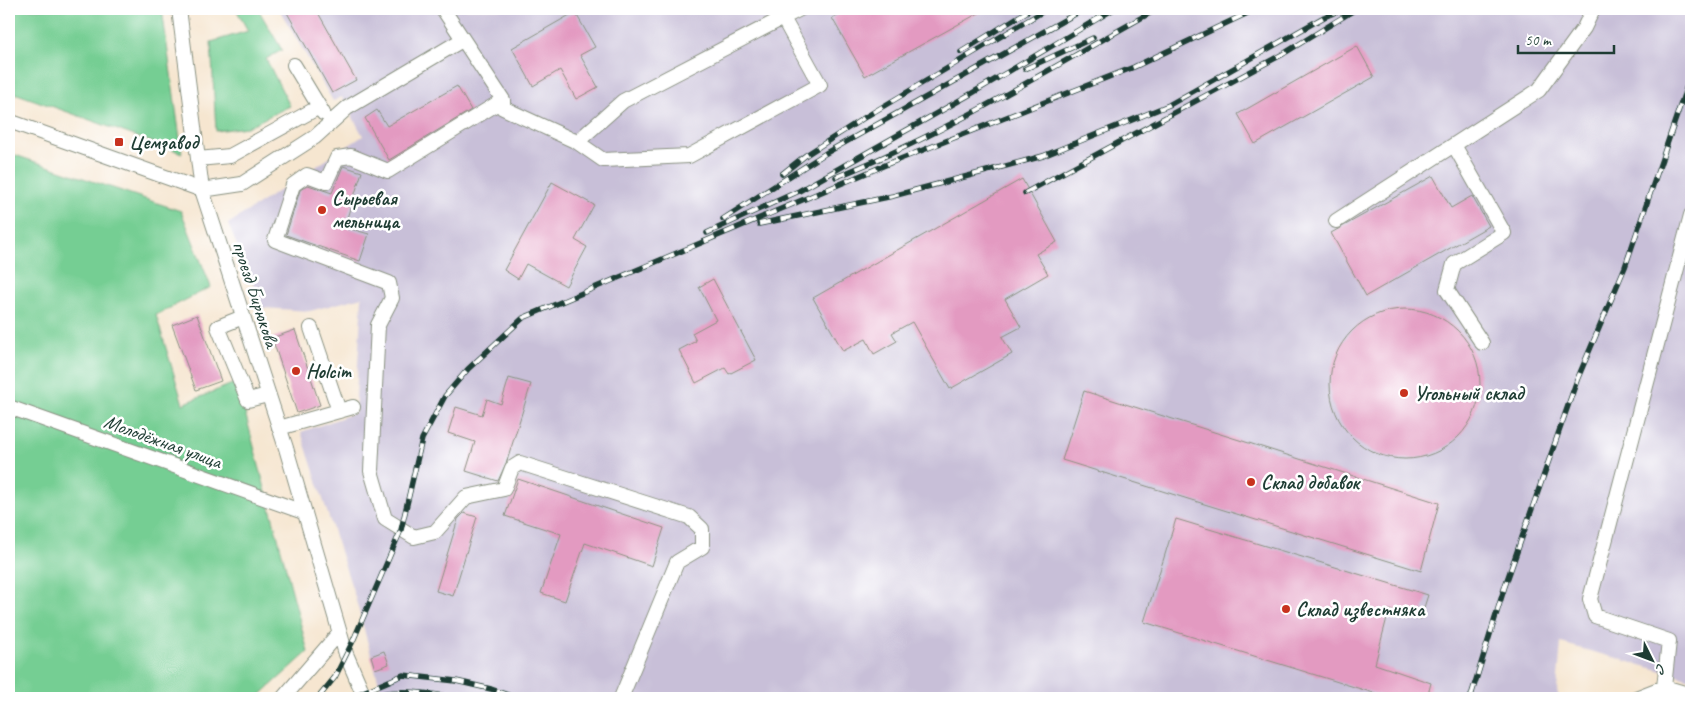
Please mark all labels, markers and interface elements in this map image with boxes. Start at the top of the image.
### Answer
scale bar [1518,22,1614,54]
text: 50 m [1525,31,1552,50]
place label: Цемзавод [129,130,200,156]
marker: Цемзавод [113,136,125,148]
place label: Сырьевая мельница [332,186,401,234]
marker: Сырьевая мельница [316,204,328,216]
street label: проезд Бирюкова [227,238,285,352]
place label: Holcim [306,359,352,384]
marker: Holcim [290,365,302,377]
place label: Угольный склад [1414,381,1526,406]
marker: Угольный склад [1398,387,1410,399]
street label: Молодёжная улица [101,409,227,475]
place label: Склад добавок [1261,470,1361,495]
marker: Склад добавок [1245,476,1257,488]
place label: Склад известняка [1296,597,1426,623]
marker: Склад известняка [1280,603,1292,615]
north arrow [1628,634,1678,684]
text: С [1651,660,1670,678]

